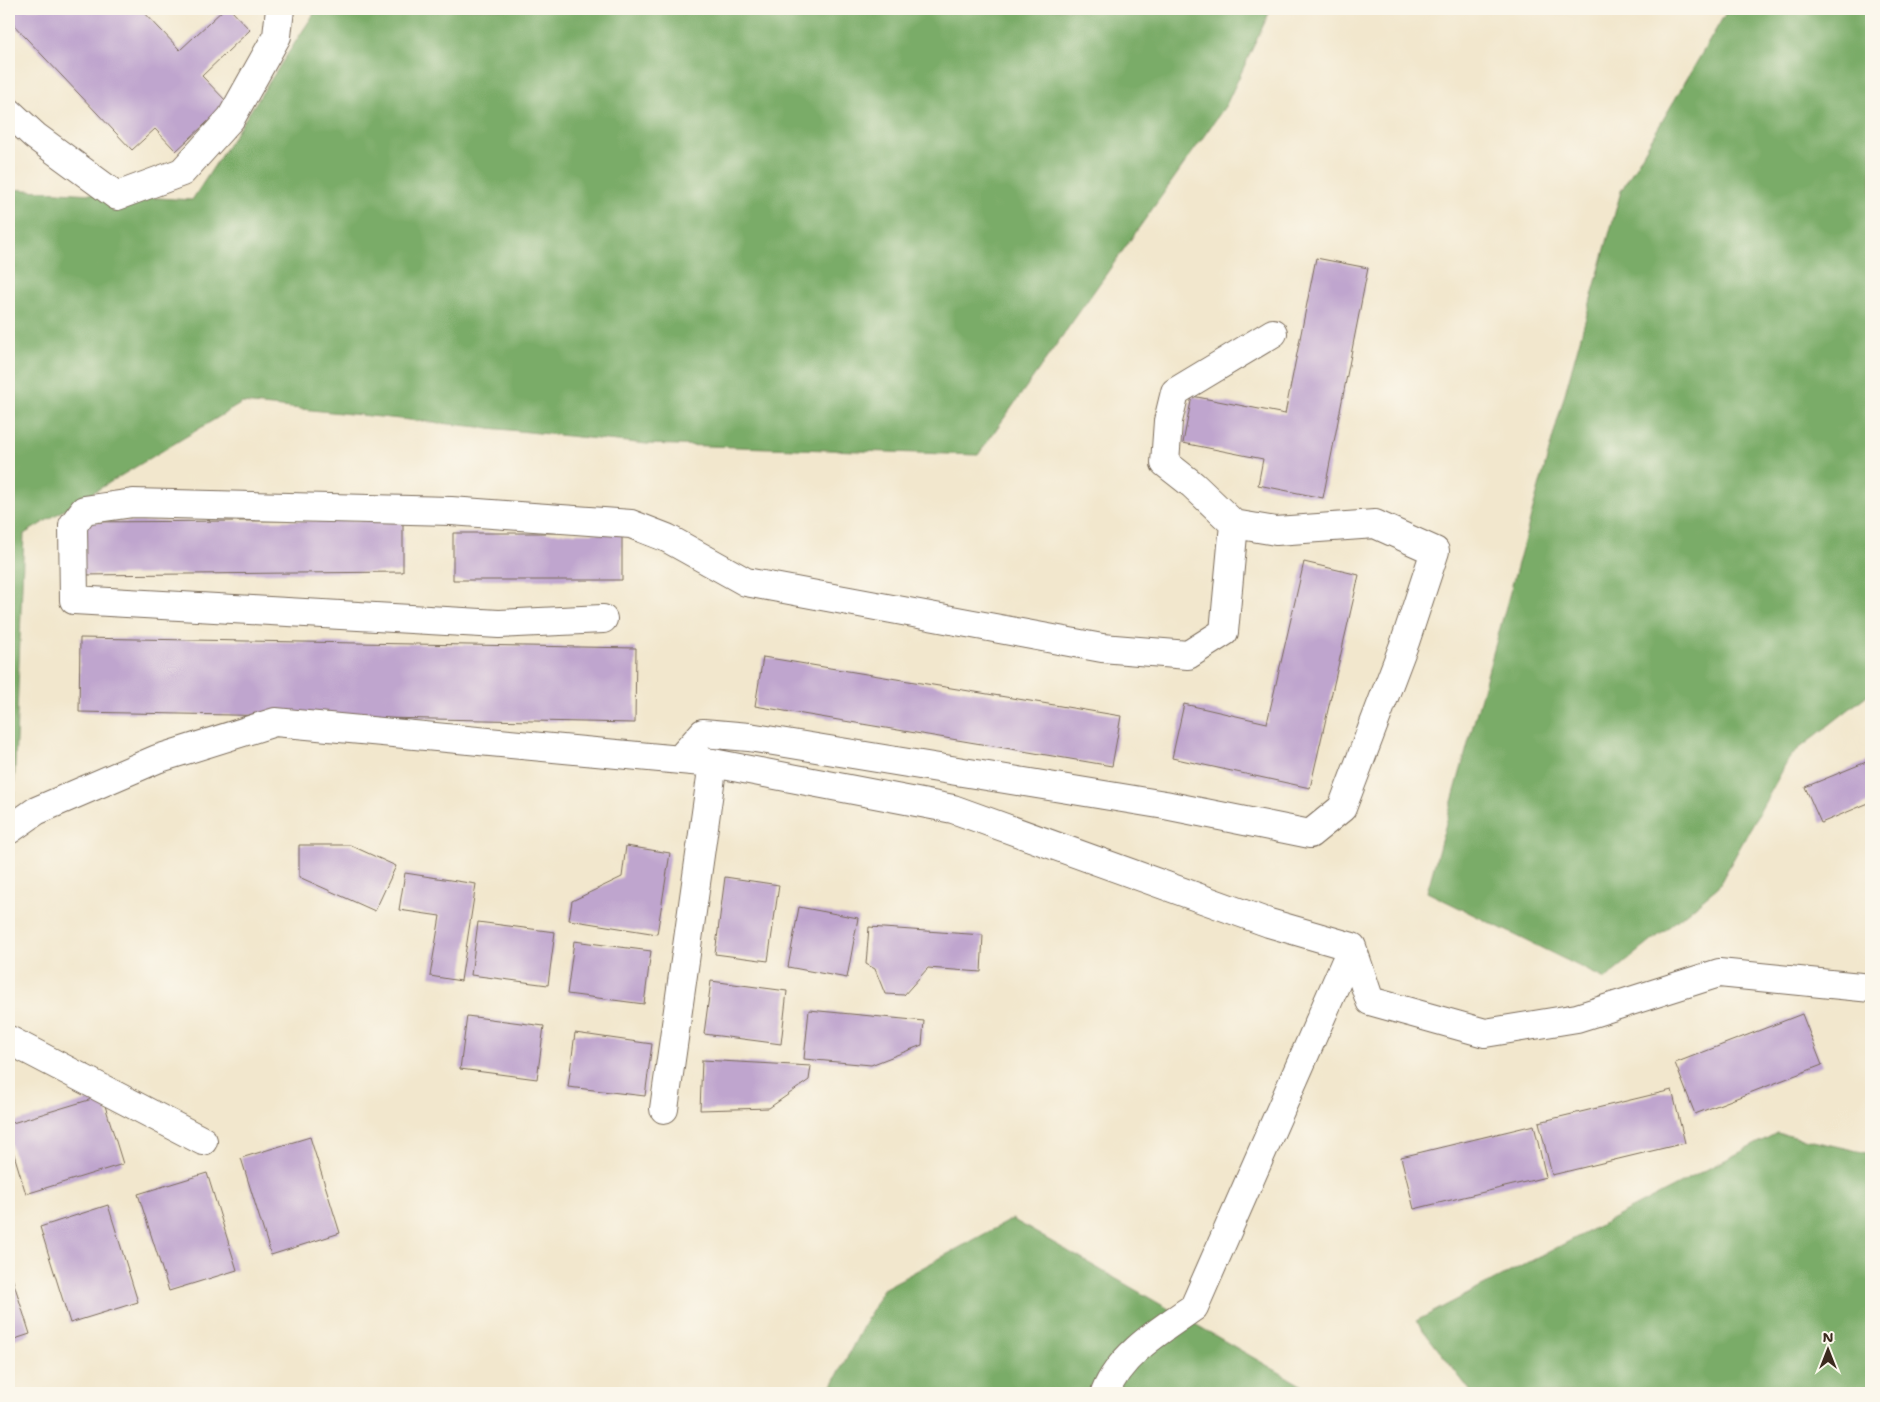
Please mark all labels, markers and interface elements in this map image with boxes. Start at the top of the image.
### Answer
north arrow [1802,1324,1852,1374]
text: N [1822,1328,1834,1346]

